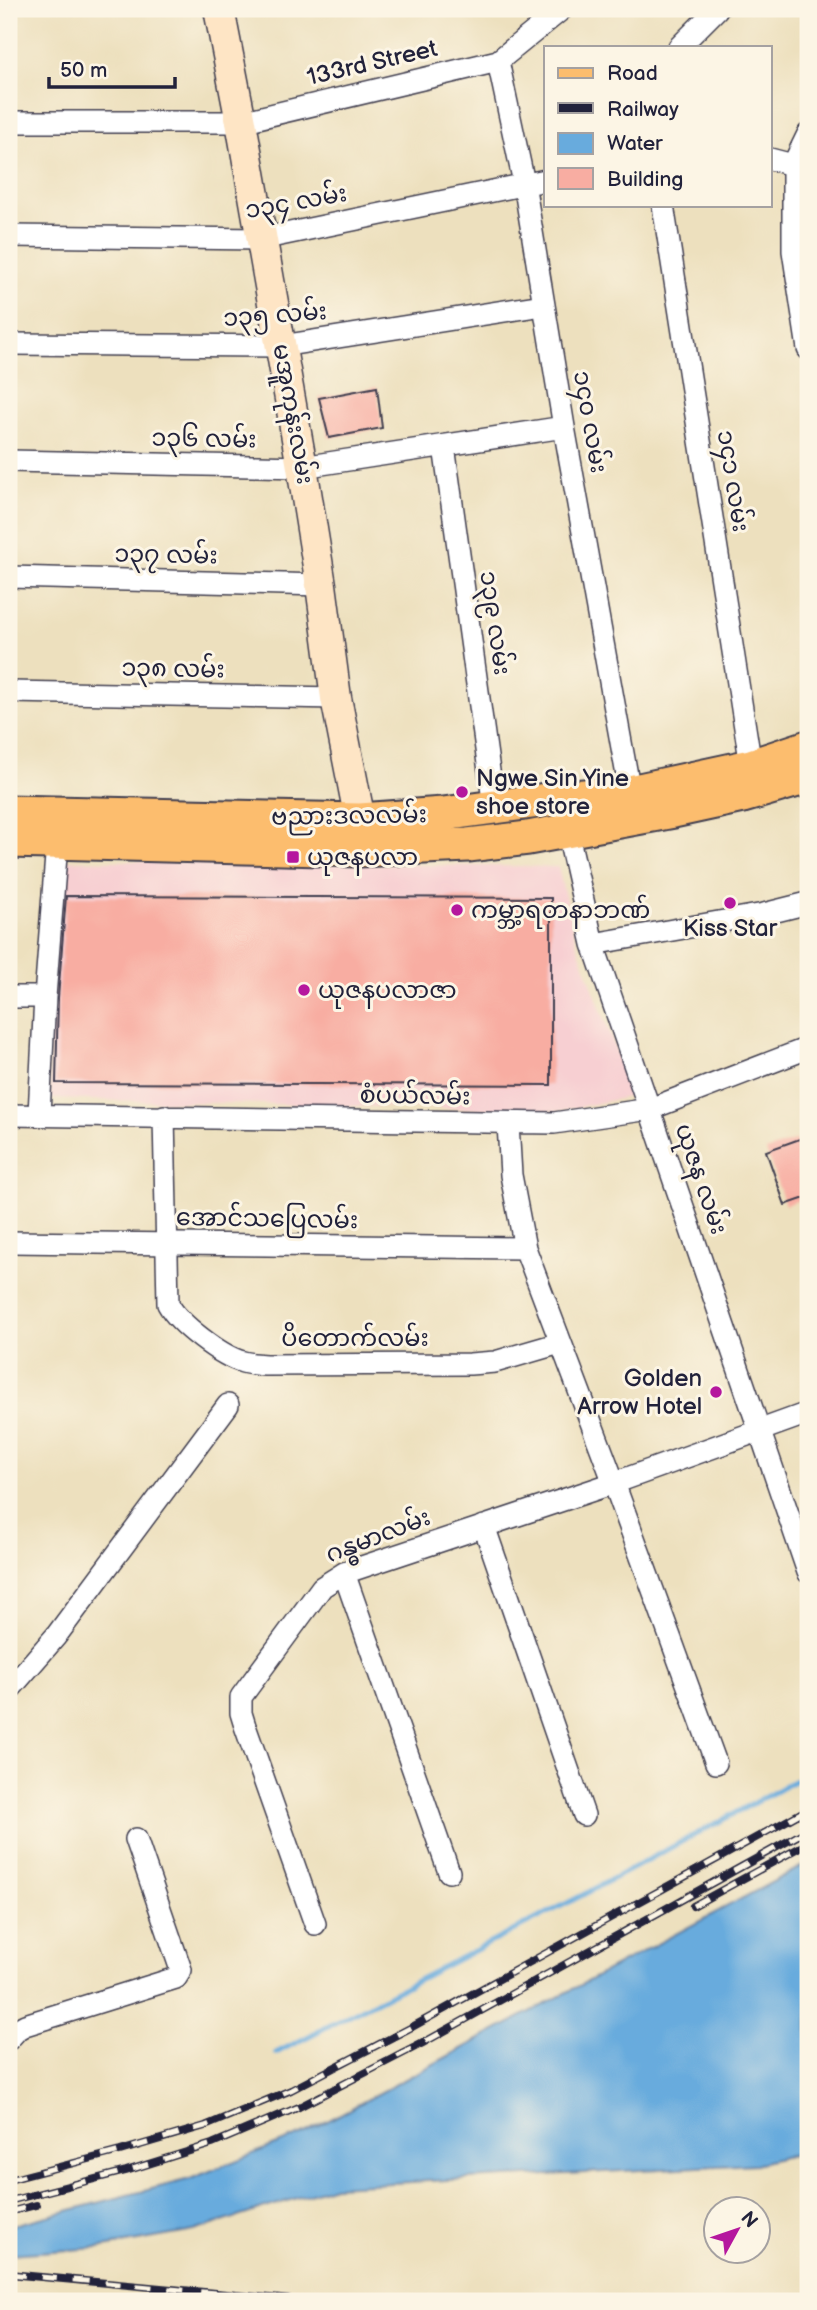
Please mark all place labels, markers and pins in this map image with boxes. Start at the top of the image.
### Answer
place label: Ngwe Sin Yine shoe store [476,764,629,821]
marker: Ngwe Sin Yine shoe store [454,784,470,800]
place label: ယုဇနပလာ [307,843,418,876]
marker: ယုဇနပလာ [285,849,301,865]
place label: ကမ္ဘာ့ရတနာဘဏ် [471,894,650,929]
marker: Kiss Star [722,895,738,911]
marker: ကမ္ဘာ့ရတနာဘဏ် [449,902,465,918]
place label: Kiss Star [683,914,777,943]
place label: ယုဇနပလာဇာ [318,976,457,1009]
marker: ယုဇနပလာဇာ [296,982,312,998]
place label: Golden Arrow Hotel [577,1364,702,1421]
marker: Golden Arrow Hotel [708,1384,724,1400]

